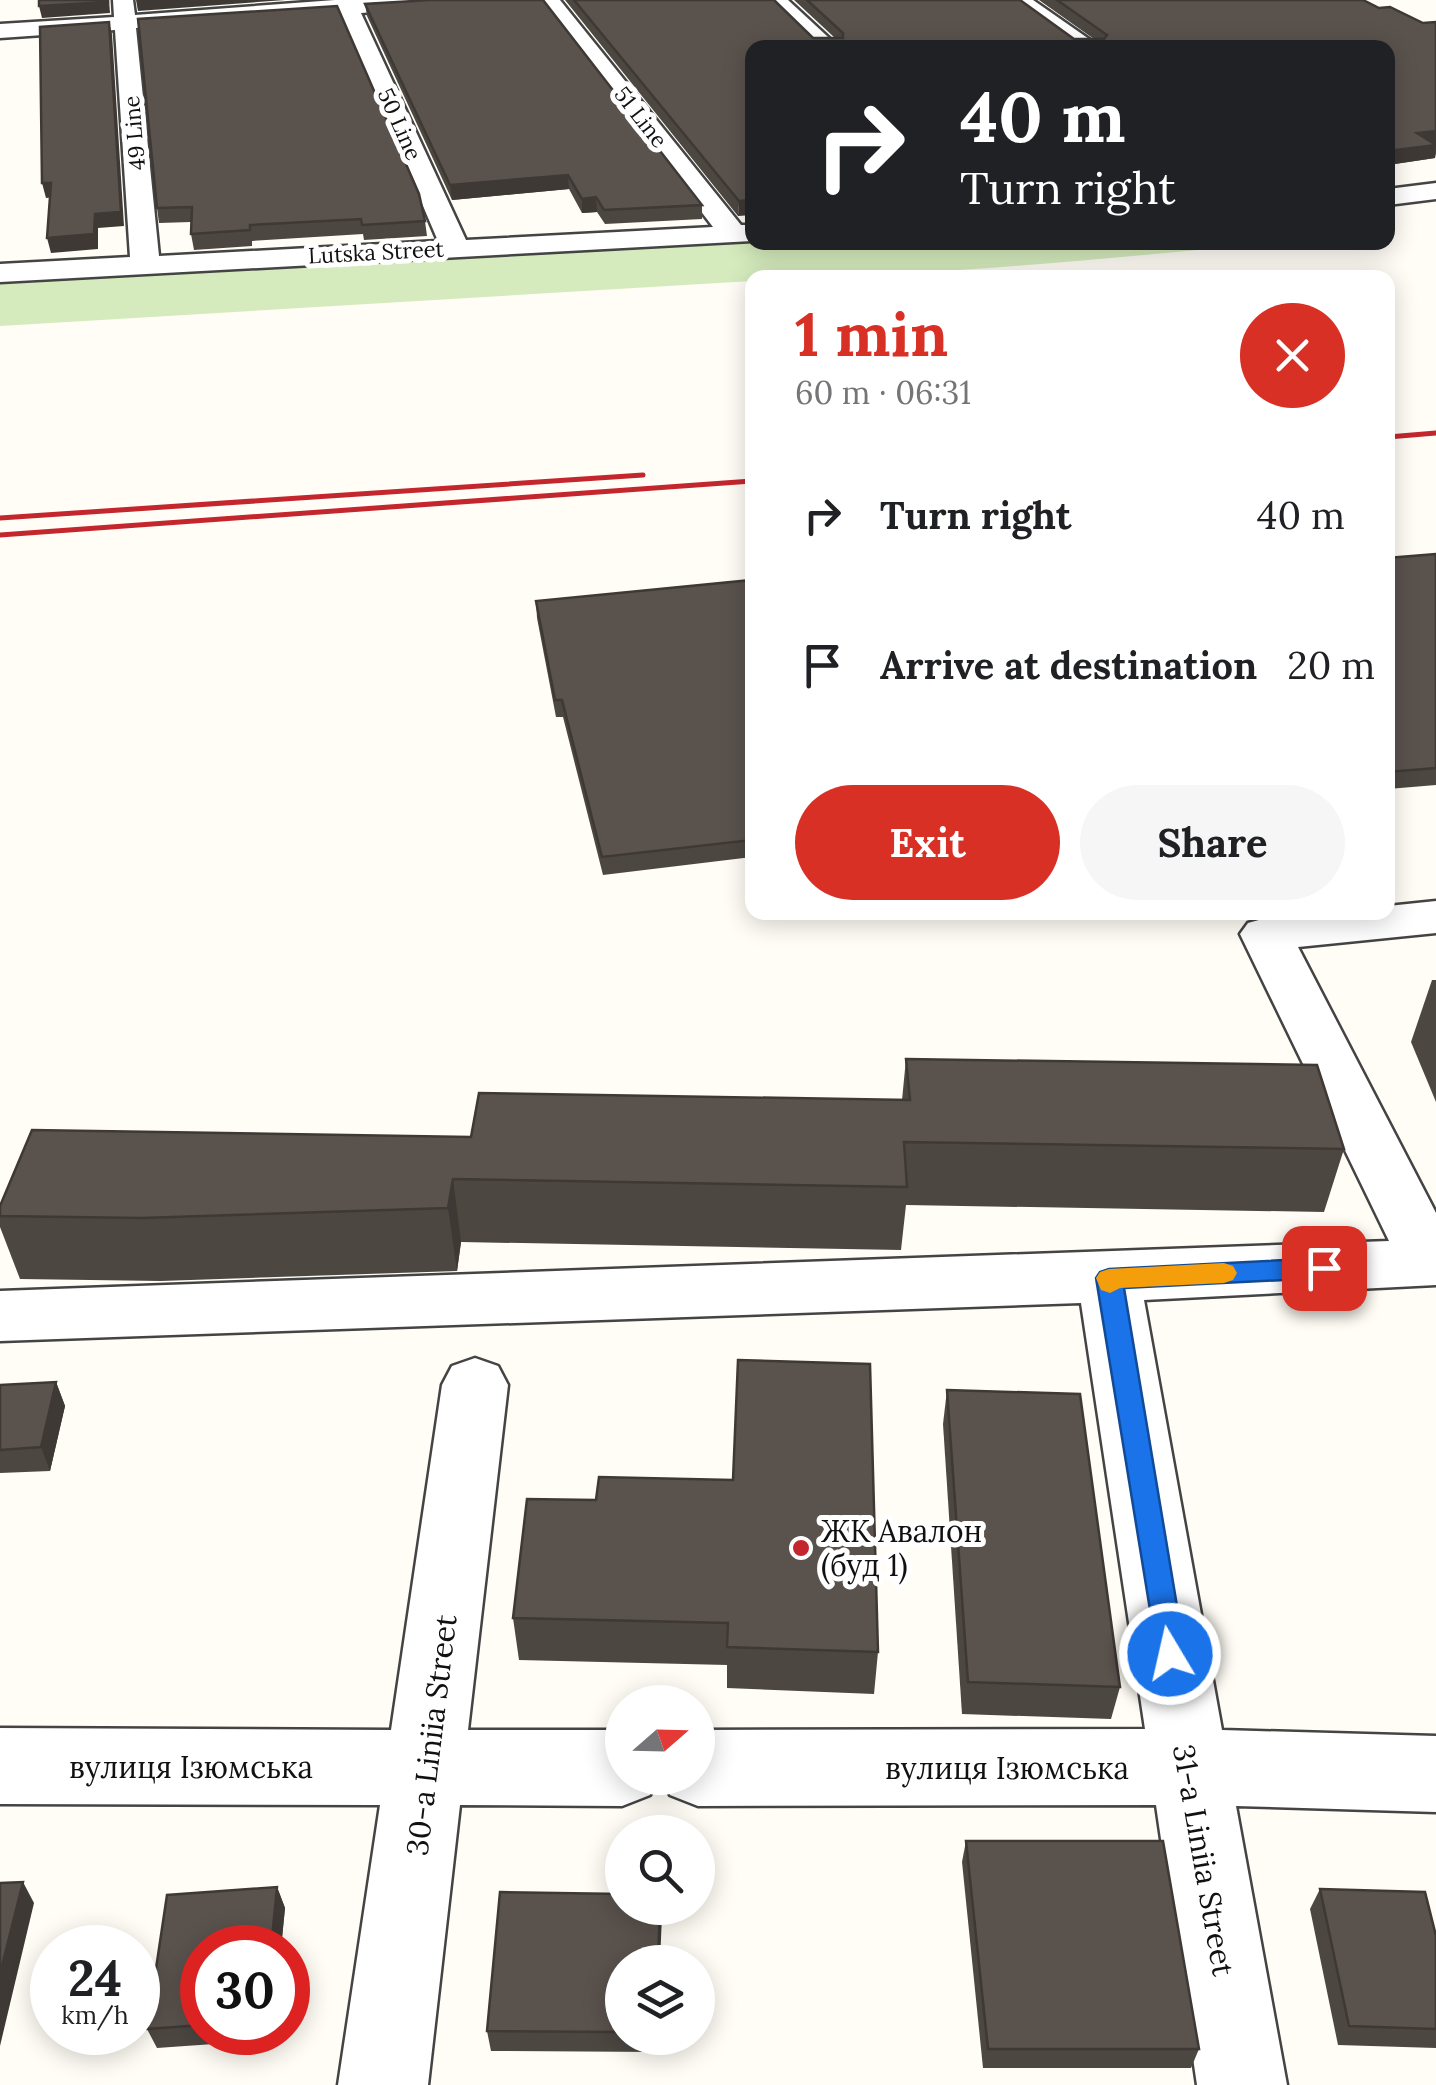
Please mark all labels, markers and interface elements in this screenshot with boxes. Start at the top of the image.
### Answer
text: 40 m [960,72,1126,161]
icon: right [795,80,925,210]
street label: 51 Line [608,81,674,153]
street label: 50 Line [372,84,428,164]
street label: 49 Line [117,95,151,171]
text: Turn right [960,159,1176,216]
street label: Lutska Street [307,234,445,270]
text: 1 min [795,296,948,372]
button: close [1240,303,1345,408]
text: 60 m · 06:31 [795,372,971,413]
icon: right [795,488,850,543]
text: Turn right [880,491,1071,539]
text: 40 m [1257,491,1345,539]
icon: arrive [795,638,850,693]
text: Arrive at destination [880,641,1257,689]
text: 20 m [1287,641,1375,689]
button: Exit [795,785,1060,900]
button: Share [1080,785,1345,900]
pin [1282,1226,1367,1311]
icon: arrive [1297,1241,1352,1296]
place label: ЖК Авалон (буд 1) [821,1512,982,1585]
marker: ЖК Авалон (буд 1) [790,1537,812,1559]
position arrow [1118,1602,1222,1706]
street label: 30-a Liniia Street [397,1612,465,1858]
north arrow [605,1685,715,1795]
map controls [605,1685,715,2055]
street label: 31-a Liniia Street [1165,1741,1243,1979]
street label: вулиця Ізюмська [69,1748,313,1787]
street label: вулиця Ізюмська [885,1749,1129,1788]
button: search [605,1815,715,1925]
speed limit sign: 30 [180,1925,310,2055]
button: layers [605,1945,715,2055]
text: 24 [68,1946,122,2010]
text: km/h [61,1999,129,2031]

